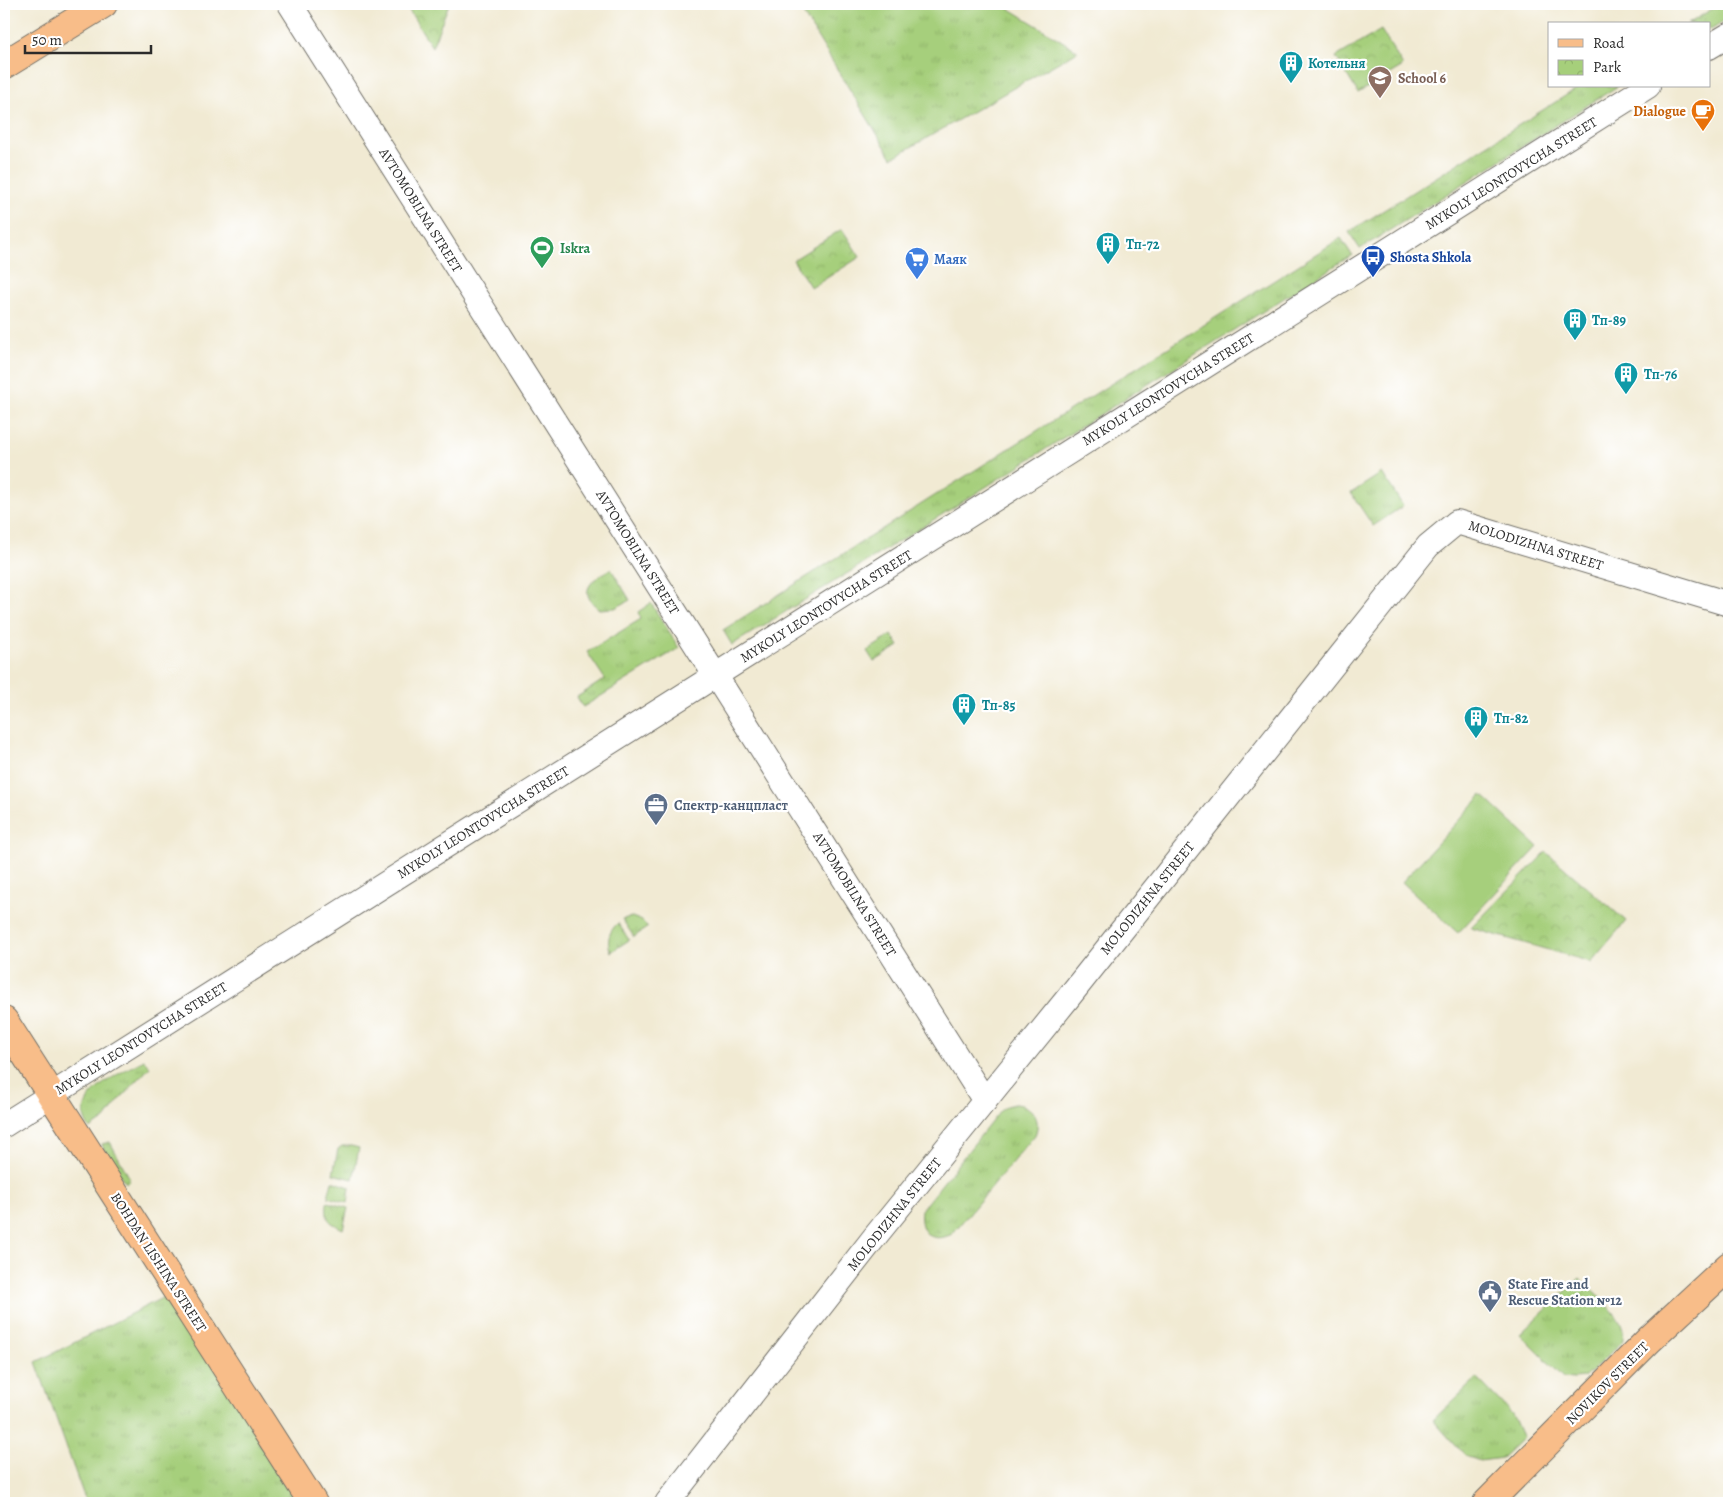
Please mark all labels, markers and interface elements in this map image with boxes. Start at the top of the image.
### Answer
scale bar [25,22,151,54]
legend [1548,22,1710,88]
text: 50 m [32,30,62,50]
text: Road [1593,33,1625,53]
building icon: Котельня [1278,50,1304,84]
place label: Котельня [1308,54,1366,73]
text: Park [1593,57,1622,77]
school or university icon: School 6 [1367,65,1393,99]
place label: School 6 [1398,69,1446,88]
cafe icon: Dialogue [1690,98,1716,132]
place label: Dialogue [1633,102,1687,121]
street label: MYKOLY LEONTOVYCHA STREET [1422,112,1601,234]
street label: AVTOMOBILNA STREET [374,143,467,276]
building icon: Тп-72 [1095,231,1121,265]
sports icon: Iskra [529,235,555,269]
place label: Тп-72 [1126,235,1160,254]
place label: Iskra [560,239,591,258]
bus stop icon: Shosta Shkola [1360,244,1386,278]
supermarket icon: Маяк [904,246,930,280]
place label: Shosta Shkola [1390,248,1472,267]
place label: Маяк [934,250,967,269]
building icon: Тп-89 [1562,307,1588,341]
place label: Тп-89 [1592,311,1627,330]
street label: MYKOLY LEONTOVYCHA STREET [1079,328,1258,450]
building icon: Тп-76 [1613,361,1639,395]
place label: Тп-76 [1644,365,1678,384]
street label: AVTOMOBILNA STREET [591,485,684,618]
street label: MOLODIZHNA STREET [1466,516,1606,575]
street label: MYKOLY LEONTOVYCHA STREET [737,545,916,667]
building icon: Тп-85 [951,692,977,726]
place label: Тп-85 [982,696,1016,715]
building icon: Тп-82 [1463,705,1489,739]
place label: Тп-82 [1494,709,1529,728]
street label: MYKOLY LEONTOVYCHA STREET [394,761,573,883]
office icon: Спектр-канцпласт [643,792,669,826]
place label: Спектр-канцпласт [674,796,789,815]
street label: AVTOMOBILNA STREET [808,827,901,960]
street label: MOLODIZHNA STREET [1096,838,1199,959]
street label: MYKOLY LEONTOVYCHA STREET [52,977,231,1099]
street label: MOLODIZHNA STREET [843,1154,946,1275]
street label: BOHDAN LISHINA STREET [106,1189,211,1336]
place label: State Fire and Rescue Station №12 [1508,1275,1622,1310]
public building icon: State Fire and Rescue Station №12 [1477,1279,1503,1313]
street label: NOVIKOV STREET [1562,1338,1653,1429]

